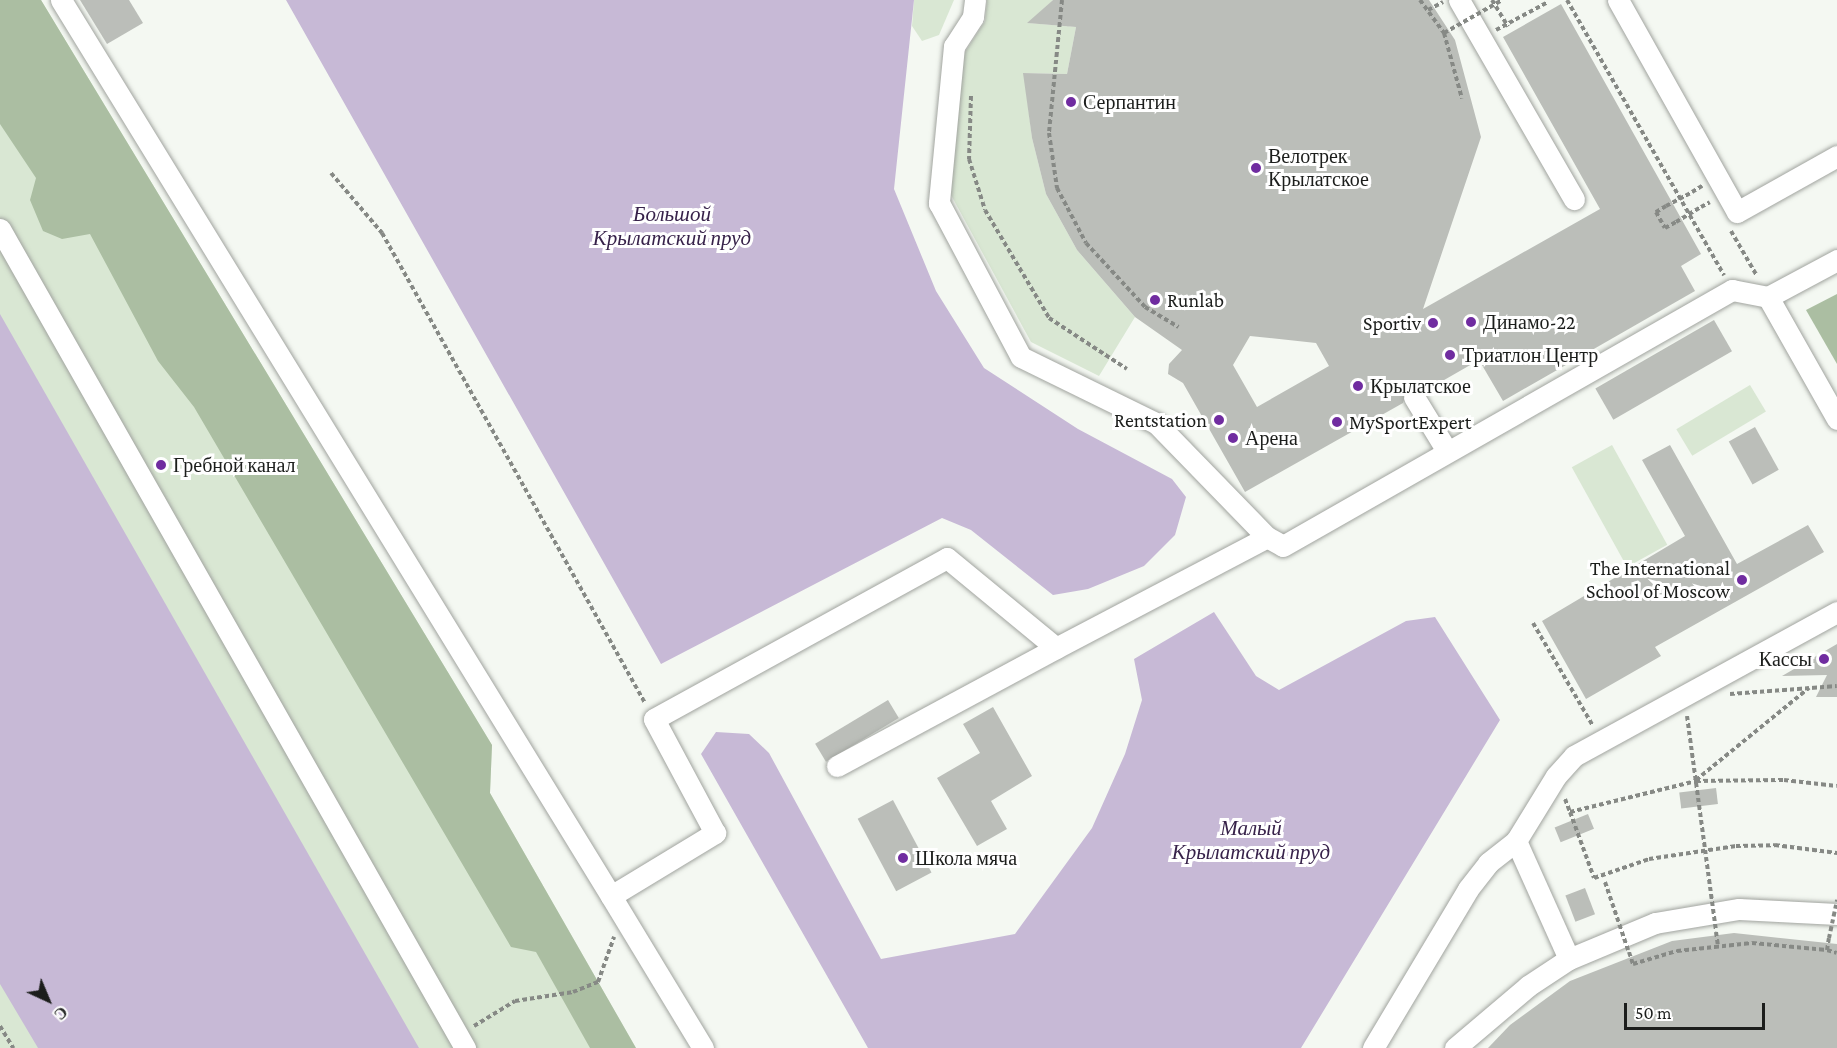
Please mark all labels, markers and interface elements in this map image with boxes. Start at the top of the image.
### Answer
place label: Серпантин [1083,90,1176,114]
marker: Серпантин [1064,95,1078,109]
place label: Велотрек Крылатское [1268,144,1369,191]
marker: Велотрек Крылатское [1249,161,1263,175]
water label: Большой Крылатский пруд [593,201,751,251]
place label: Runlab [1167,288,1224,312]
marker: Runlab [1148,293,1162,307]
place label: Динамо-22 [1483,310,1576,334]
place label: Sportiv [1363,311,1421,335]
marker: Динамо-22 [1464,315,1478,329]
marker: Sportiv [1426,316,1440,330]
place label: Триатлон Центр [1462,343,1598,367]
marker: Триатлон Центр [1443,348,1457,362]
place label: Крылатское [1370,374,1471,398]
marker: Крылатское [1351,379,1365,393]
place label: Rentstation [1114,408,1207,432]
place label: MySportExpert [1349,410,1471,434]
marker: Rentstation [1212,413,1226,427]
marker: MySportExpert [1330,415,1344,429]
place label: Арена [1245,426,1298,450]
marker: Арена [1226,431,1240,445]
place label: Гребной канал [173,453,296,477]
marker: Гребной канал [154,458,168,472]
place label: The International School of Moscow [1586,556,1730,603]
marker: The International School of Moscow [1735,573,1749,587]
place label: Кассы [1759,647,1812,671]
marker: Кассы [1817,652,1831,666]
water label: Малый Крылатский пруд [1172,815,1330,865]
place label: Школа мяча [915,846,1017,870]
marker: Школа мяча [896,851,910,865]
north arrow [18,970,78,1030]
scale bar [1627,991,1768,1029]
text: С [51,1003,71,1023]
text: 50 m [1635,1003,1672,1023]

